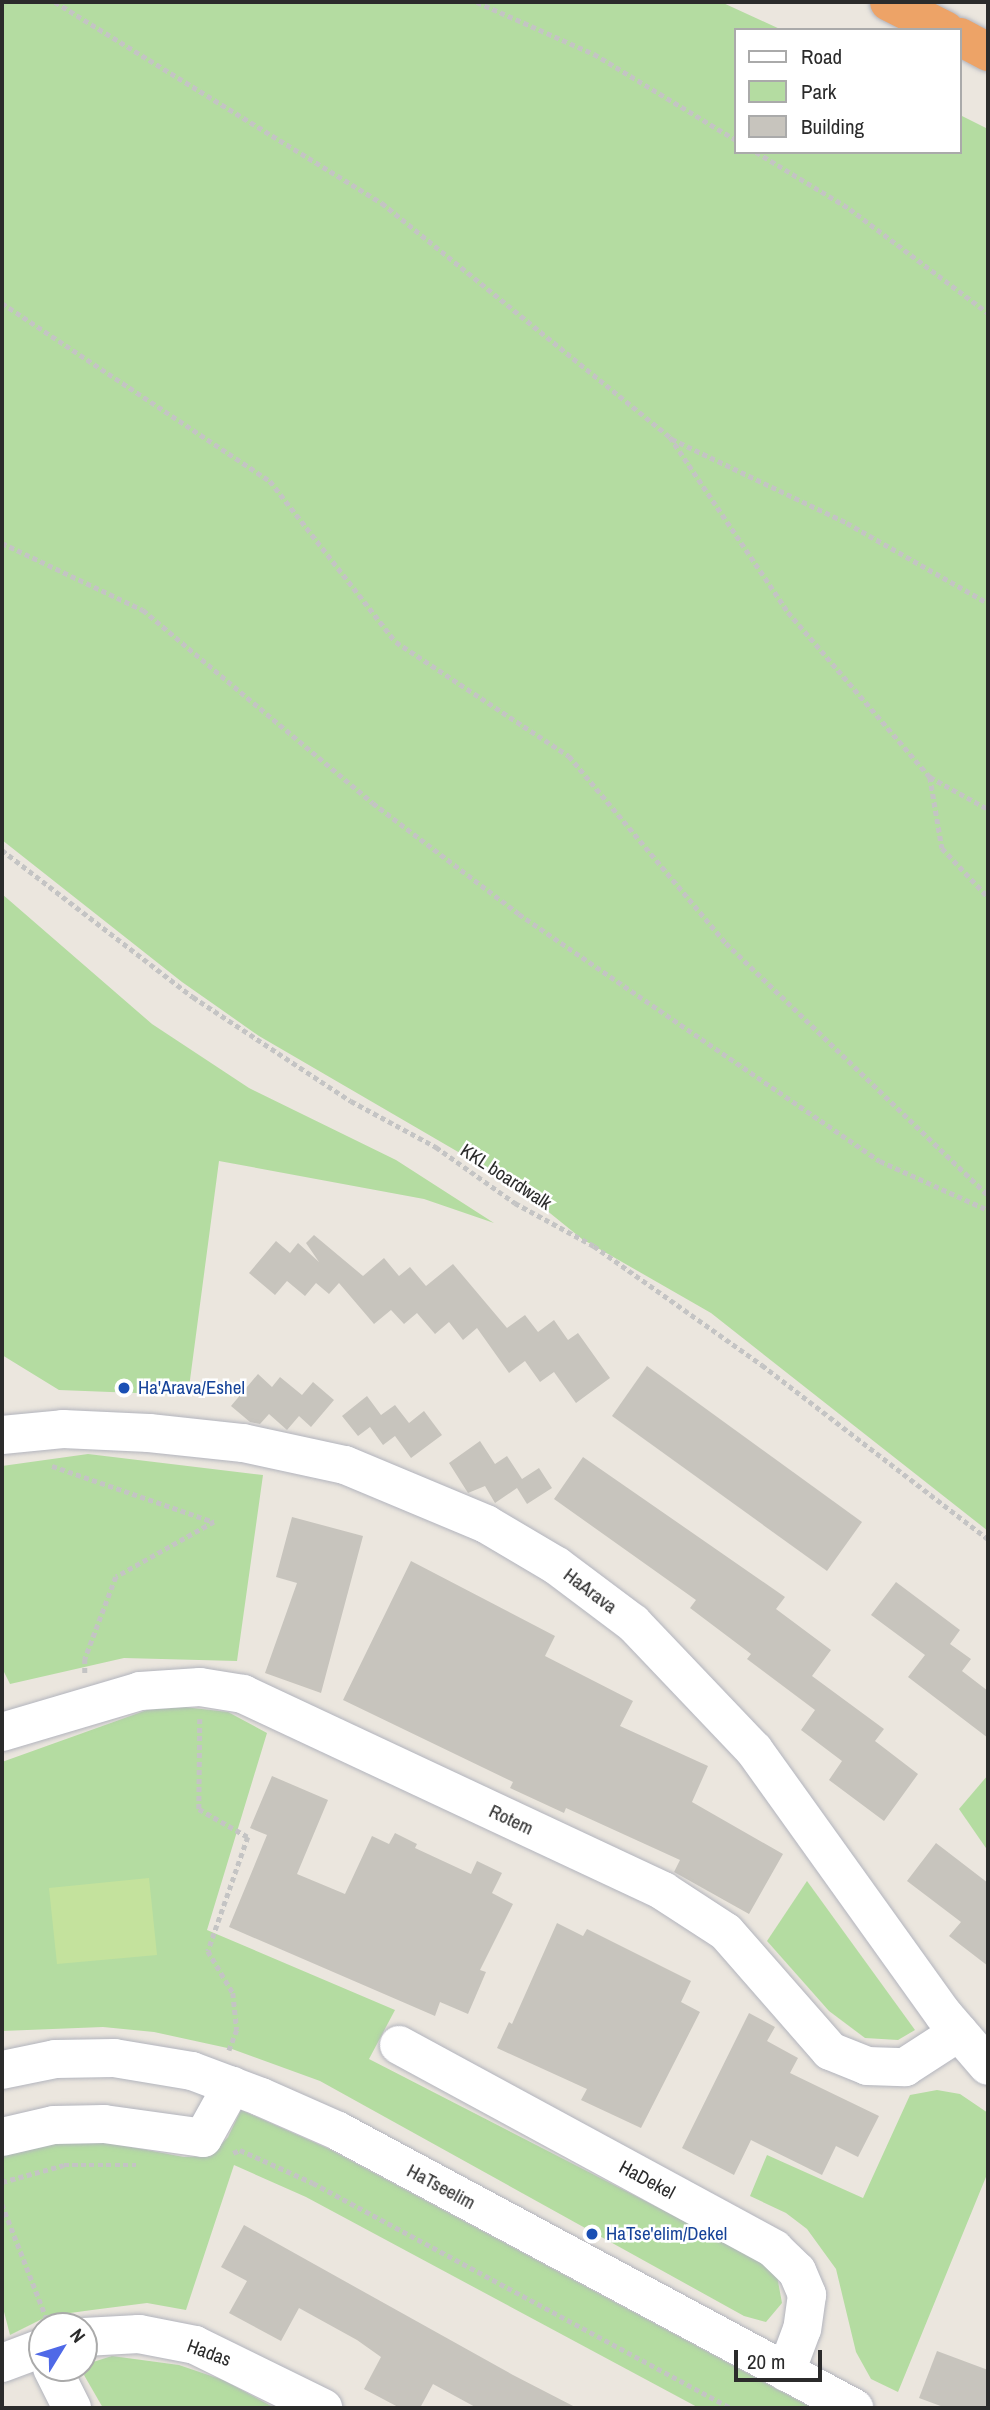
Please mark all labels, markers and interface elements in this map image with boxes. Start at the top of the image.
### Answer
legend [734,28,962,154]
text: Road [801,42,842,71]
text: Park [801,77,836,106]
text: Building [801,112,864,141]
street label: KKL boardwalk [456,1139,556,1215]
place label: Ha'Arava/Eshel [138,1377,245,1399]
marker: Ha'Arava/Eshel [116,1380,132,1396]
street label: HaArava [559,1564,621,1618]
street label: Rotem [485,1800,537,1840]
street label: HaDekel [615,2156,679,2204]
street label: HaTseelim [403,2160,479,2214]
place label: HaTse'elim/Dekel [606,2223,727,2245]
marker: HaTse'elim/Dekel [584,2226,600,2242]
north arrow [28,2312,98,2382]
text: N [64,2323,92,2348]
street label: Hadas [184,2335,234,2371]
scale bar [738,2336,825,2380]
text: 20 m [747,2347,785,2376]

